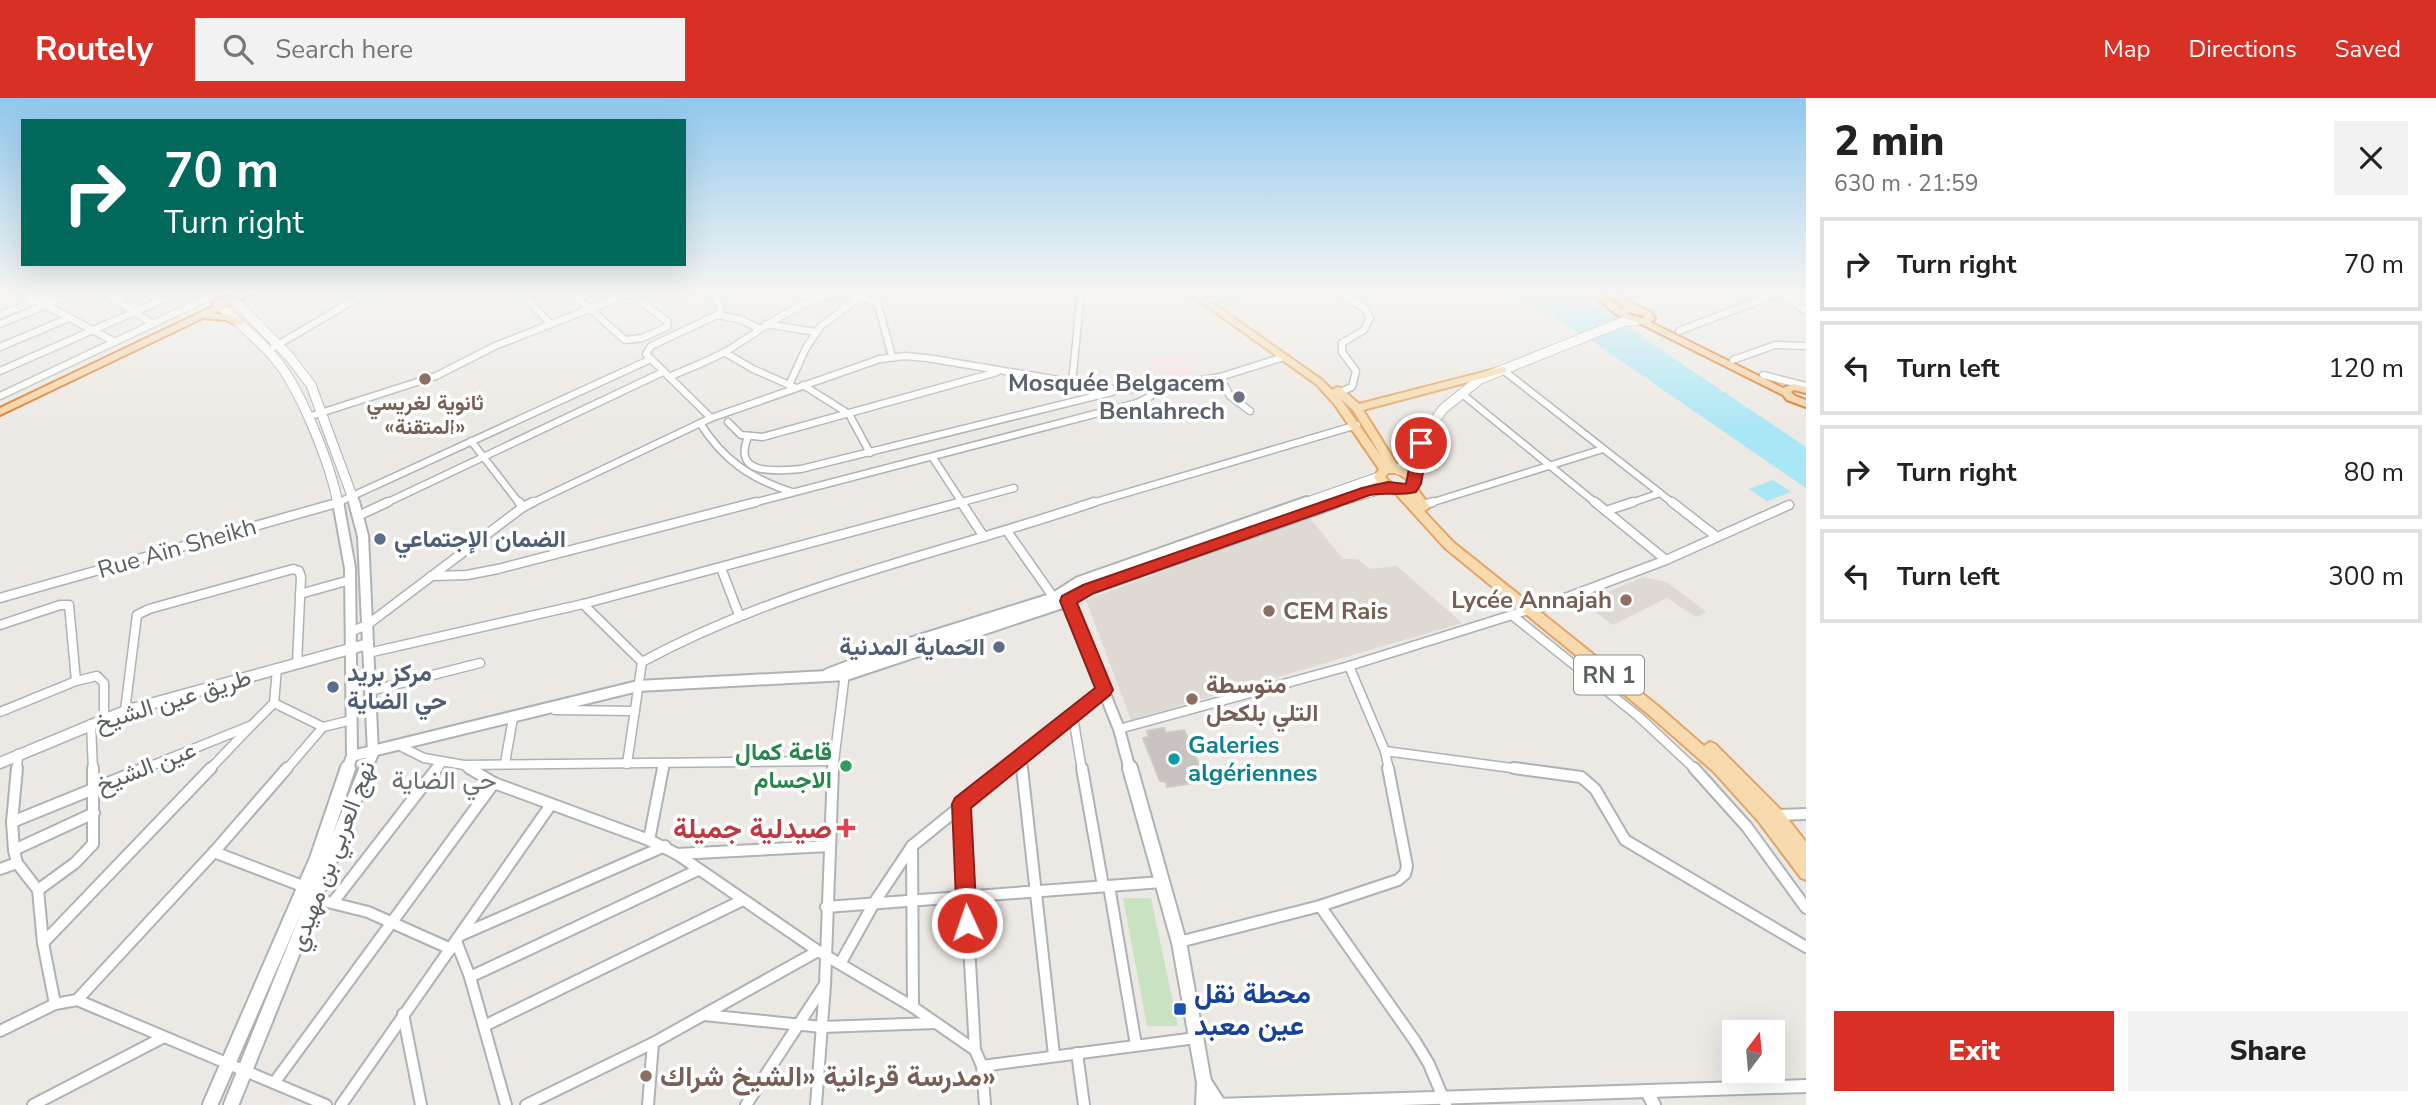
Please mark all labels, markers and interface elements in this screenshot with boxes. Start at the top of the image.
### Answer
search box [195,18,685,81]
text: Routely [35,27,153,72]
icon: search [219,30,257,68]
text: Search here [275,32,413,67]
text: Map [2103,33,2150,65]
text: Directions [2188,33,2297,65]
text: Saved [2335,33,2401,65]
text: 2 min [1834,113,1944,170]
button: close [2334,121,2408,195]
text: 70 m [164,137,279,204]
icon: right [49,147,140,238]
text: 630 m · 21:59 [1834,168,1979,199]
text: Turn right [164,201,304,244]
icon: right [1838,245,1876,283]
text: Turn right [1897,247,2016,282]
text: 70 m [2344,247,2404,282]
icon: left [1838,349,1876,387]
text: Turn left [1897,351,2000,386]
text: 120 m [2328,351,2404,386]
place label: Mosquée Belgacem Benlahrech [1008,367,1225,427]
marker: ثانوية لغريسي «المتقنة» [417,371,433,387]
place label: ثانوية لغريسي «المتقنة» [366,389,484,441]
marker: Mosquée Belgacem Benlahrech [1231,389,1247,405]
pin [1391,413,1451,473]
icon: arrive [1402,424,1440,462]
icon: right [1838,453,1876,491]
text: Turn right [1897,455,2016,490]
text: 80 m [2344,455,2404,490]
street label: Rue Aïn Sheikh [94,510,260,586]
place label: الضمان الإجتماعي [394,523,566,559]
marker: الضمان الإجتماعي [372,531,388,547]
icon: left [1838,557,1876,595]
text: Turn left [1897,559,2000,594]
text: 300 m [2328,559,2404,594]
place label: Lycée Annajah [1451,584,1612,616]
marker: Lycée Annajah [1618,592,1634,608]
place label: CEM Rais [1283,595,1388,627]
marker: CEM Rais [1261,603,1277,619]
place label: الحماية المدنية [839,631,985,663]
marker: الحماية المدنية [991,639,1007,655]
road number: RN 1 [1574,656,1644,694]
place label: مركز بريد حي الضاية [347,657,447,721]
street label: طريق عين الشيخ [91,661,255,740]
place label: متوسطة التلي بلكحل [1206,669,1318,733]
marker: مركز بريد حي الضاية [325,679,341,695]
marker: متوسطة التلي بلكحل [1184,691,1200,707]
place label: Galeries algériennes [1188,729,1318,789]
street label: عين الشيخ [91,733,201,802]
place label: قاعة كمال الاجسام [735,736,832,796]
marker: Galeries algériennes [1166,751,1182,767]
street label: نهج العربي بن مهيدي [281,756,386,957]
marker: قاعة كمال الاجسام [838,758,854,774]
district label: حي الضاية [391,763,497,801]
place label: صيدلية جميلة [673,810,832,848]
marker: صيدلية جميلة [838,820,854,836]
position arrow [930,886,1004,960]
place label: محطة نقل عين معبد [1194,975,1311,1045]
marker: محطة نقل عين معبد [1172,1001,1188,1017]
button: Exit [1834,1011,2114,1091]
button: Share [2128,1011,2408,1091]
north arrow [1722,1020,1785,1083]
map controls [1722,1020,1785,1083]
place label: مدرسة قرءانية «الشيخ شراك» [660,1058,996,1096]
marker: مدرسة قرءانية «الشيخ شراك» [638,1068,654,1084]

